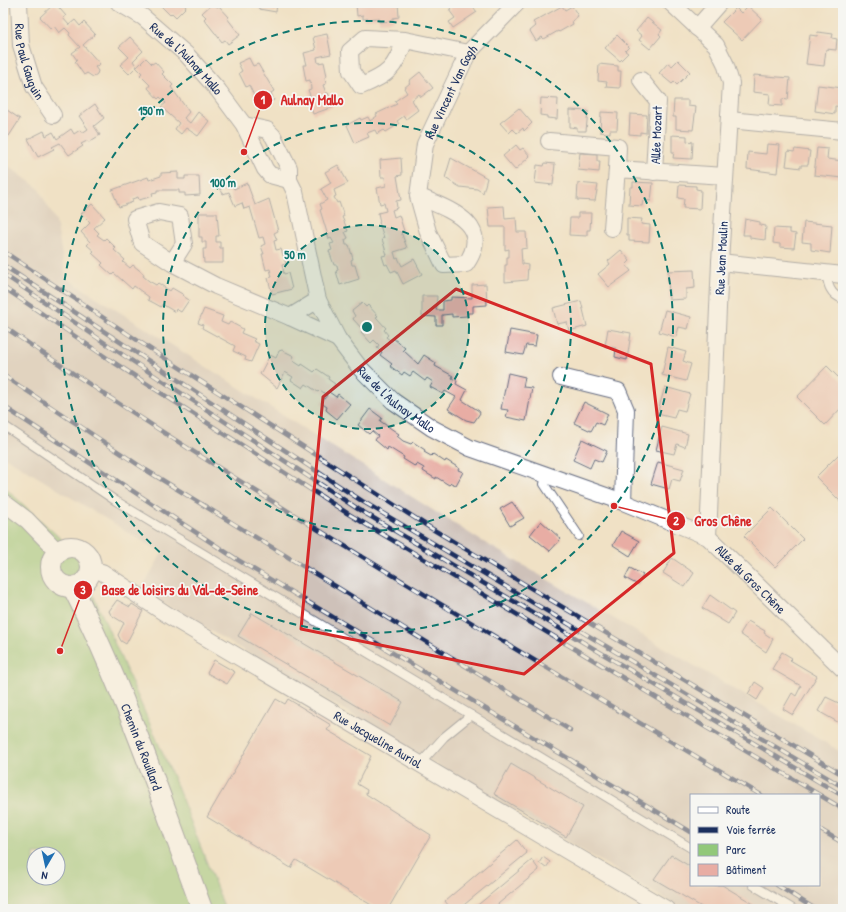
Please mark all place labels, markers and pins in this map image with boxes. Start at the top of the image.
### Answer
callout: Aulnay Mallo [253,87,352,113]
centre of rings [360,320,374,334]
callout: Gros Chêne [666,508,759,534]
callout: Base de loisirs du Val-de-Seine [73,577,266,603]

